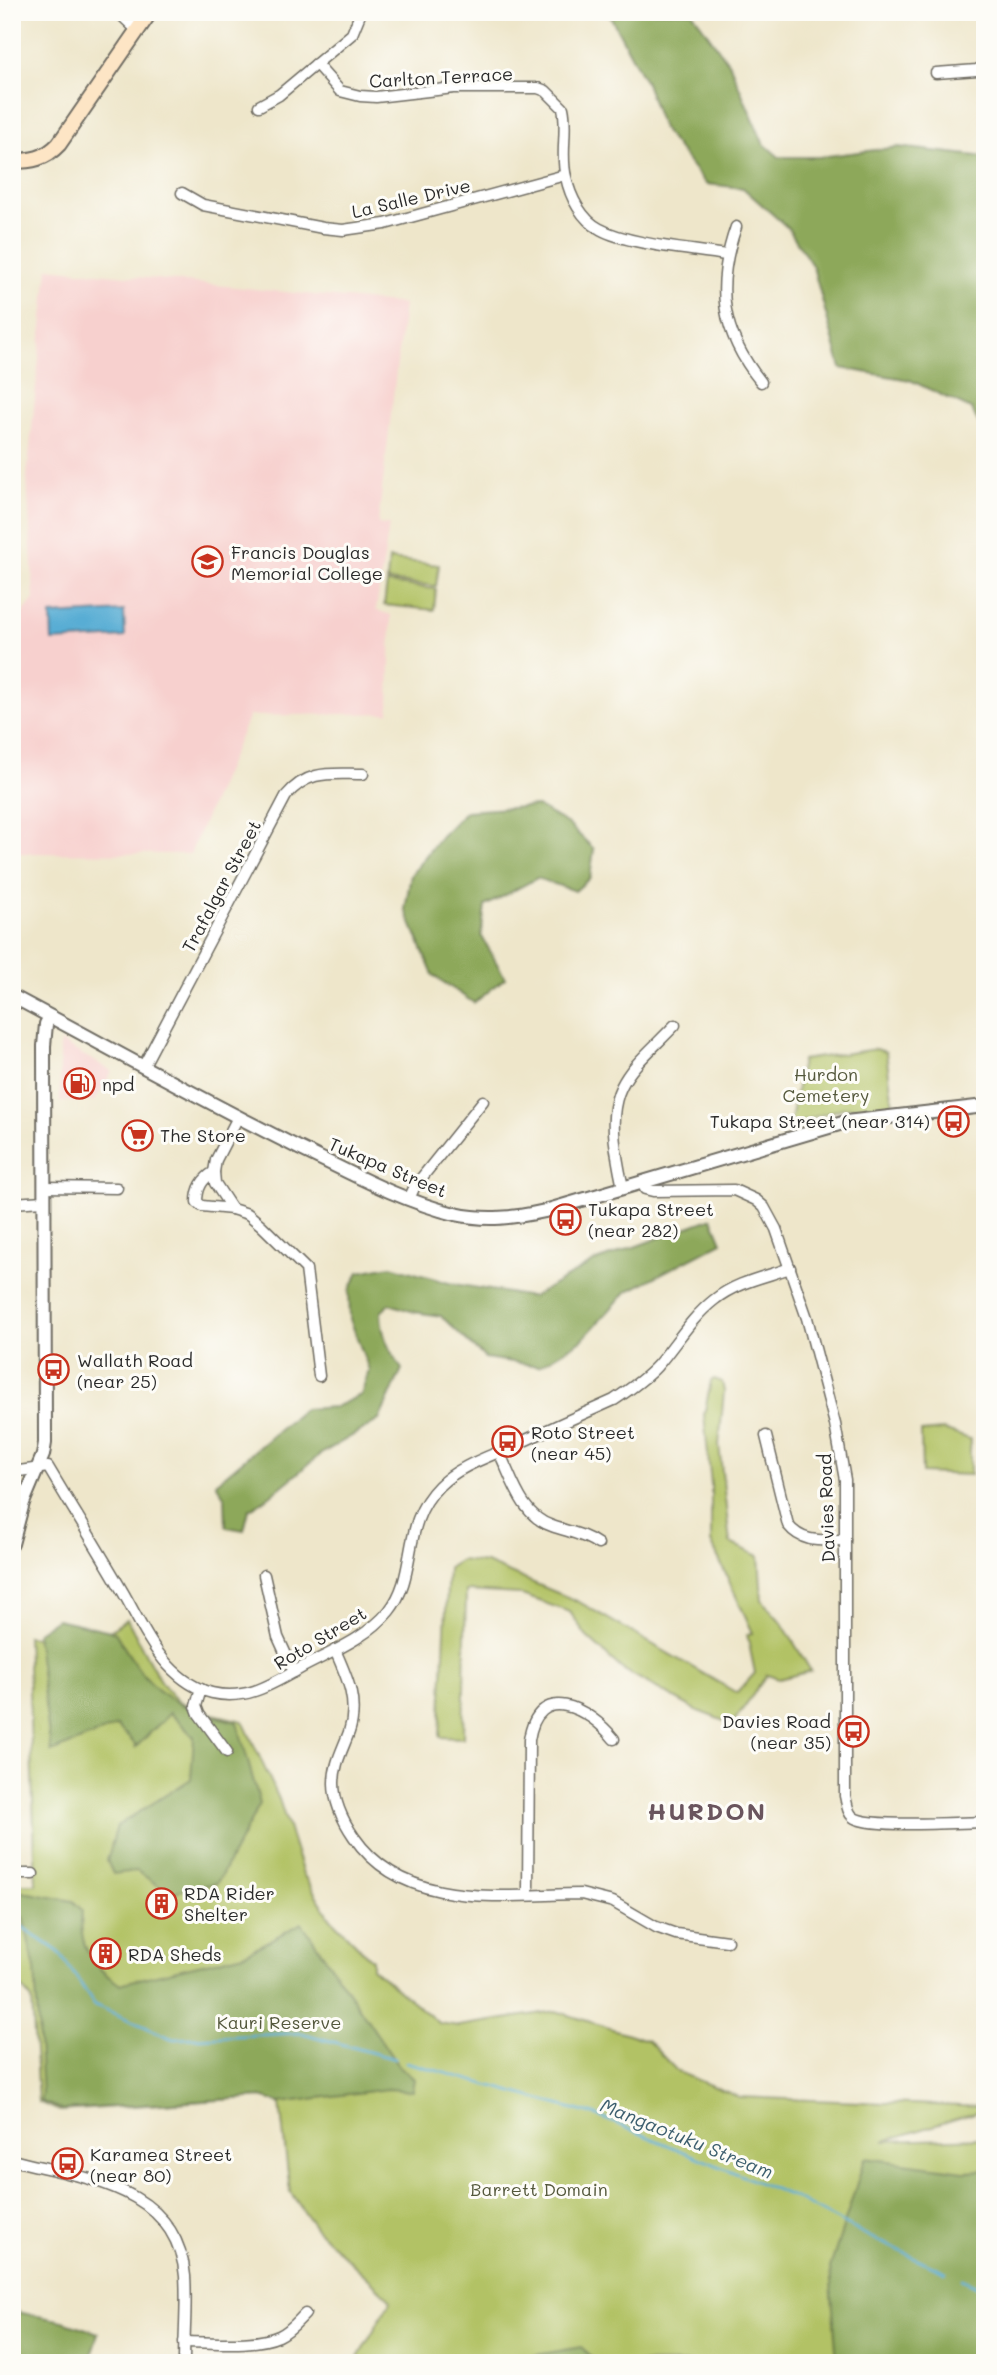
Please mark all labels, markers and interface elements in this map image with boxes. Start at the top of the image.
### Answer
street label: Carlton Terrace [368,61,514,93]
street label: La Salle Drive [349,173,473,223]
place label: Francis Douglas Memorial College [231,540,383,585]
school or university icon: Francis Douglas Memorial College [191,545,225,579]
street label: Trafalgar Street [176,816,266,956]
park label: Hurdon Cemetery [783,1062,869,1107]
fuel station icon: npd [62,1067,96,1101]
place label: npd [102,1072,135,1096]
bus stop icon: Tukapa Street (near 314) [936,1104,970,1138]
place label: Tukapa Street (near 314) [710,1109,930,1133]
supermarket icon: The Store [120,1118,154,1152]
place label: The Store [160,1123,246,1147]
street label: Tukapa Street [325,1131,451,1203]
place label: Tukapa Street (near 282) [588,1197,714,1242]
bus stop icon: Tukapa Street (near 282) [548,1202,582,1236]
place label: Wallath Road (near 25) [77,1348,193,1393]
bus stop icon: Wallath Road (near 25) [37,1353,71,1387]
place label: Roto Street (near 45) [531,1420,635,1465]
bus stop icon: Roto Street (near 45) [491,1425,525,1459]
street label: Davies Road [812,1453,840,1563]
street label: Roto Street [269,1601,371,1675]
place label: Davies Road (near 35) [722,1709,831,1754]
bus stop icon: Davies Road (near 35) [837,1714,871,1748]
district label: HURDON [647,1795,767,1826]
place label: RDA Rider Shelter [184,1881,275,1926]
building icon: RDA Rider Shelter [144,1886,178,1920]
building icon: RDA Sheds [88,1937,122,1971]
place label: RDA Sheds [128,1942,222,1966]
park label: Kauri Reserve [217,2010,341,2034]
water label: Mangaotuku Stream [597,2092,777,2184]
place label: Karamea Street (near 80) [90,2142,232,2187]
bus stop icon: Karamea Street (near 80) [50,2147,84,2181]
park label: Barrett Domain [470,2177,608,2201]

